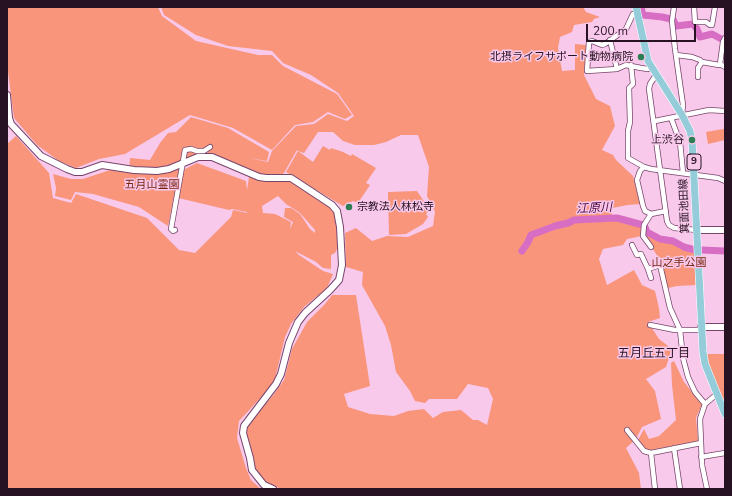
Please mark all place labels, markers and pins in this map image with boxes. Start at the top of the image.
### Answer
place label: 北摂ライフサポート動物病院 [490,50,633,64]
marker: 北摂ライフサポート動物病院 [636,52,646,62]
place label: 上渋谷 [651,133,684,147]
marker: 上渋谷 [687,135,697,145]
place label: 宗教法人林松寺 [357,200,434,214]
marker: 宗教法人林松寺 [344,202,354,212]

